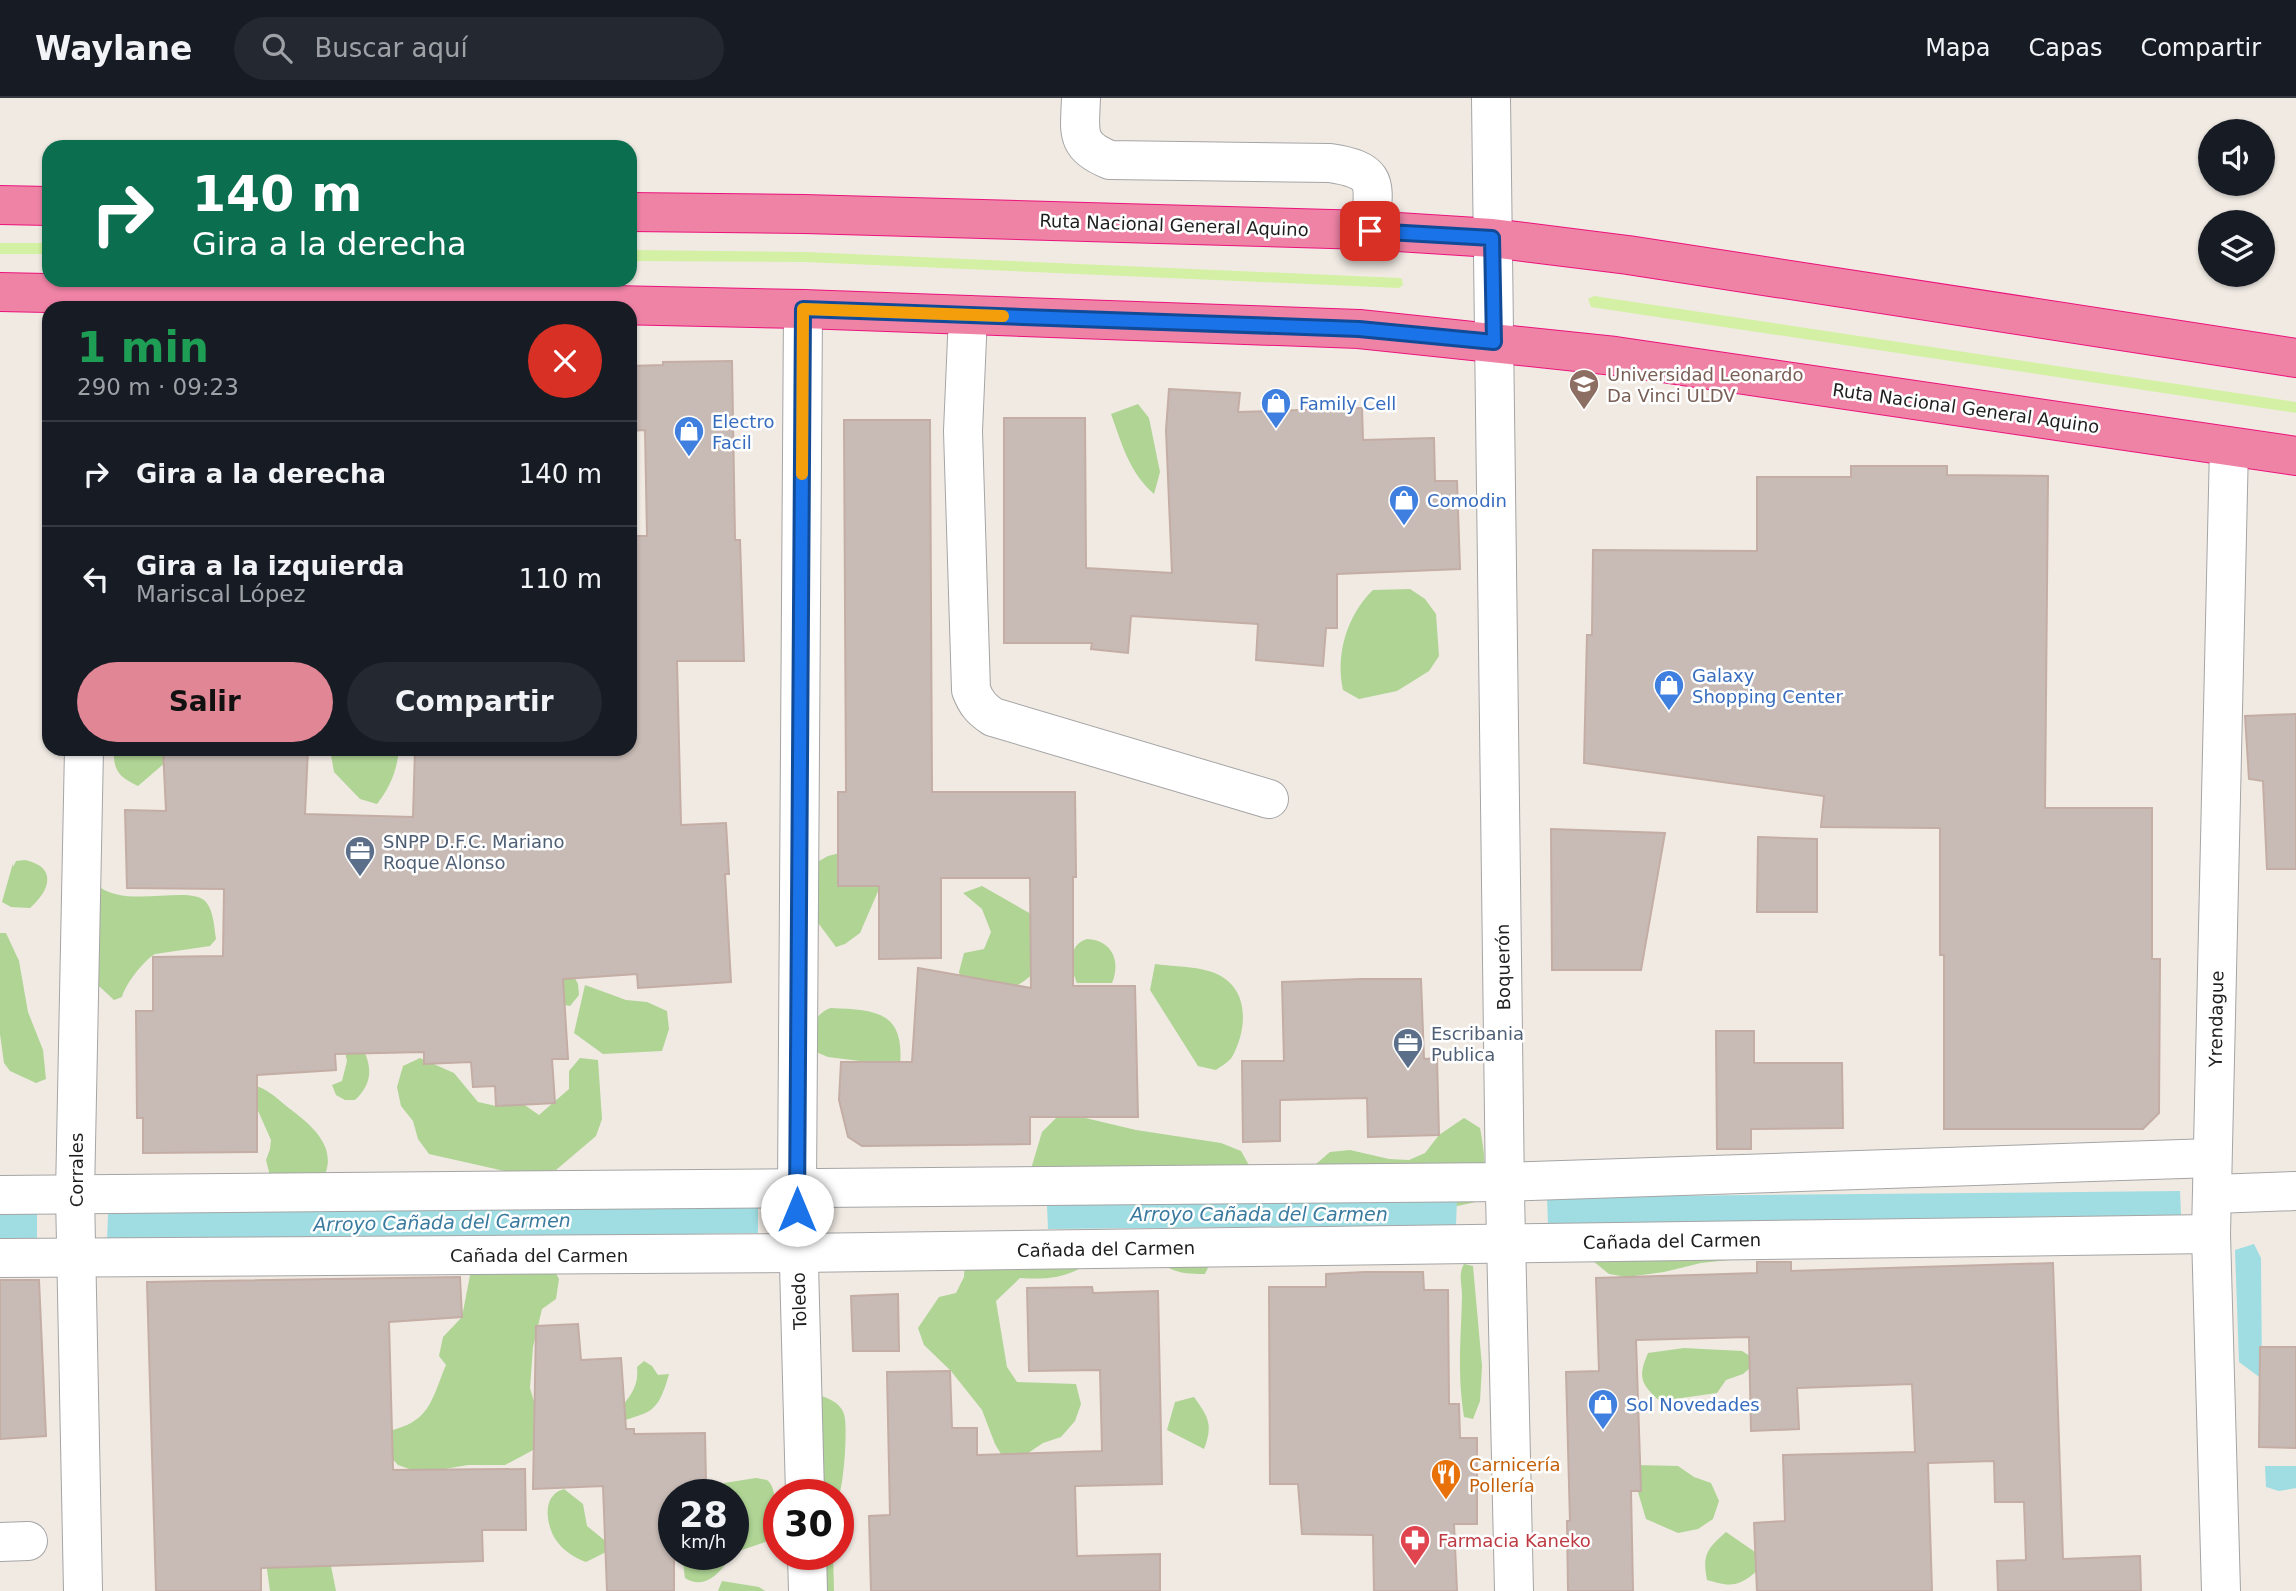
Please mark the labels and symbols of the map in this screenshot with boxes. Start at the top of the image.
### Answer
pin [1340,201,1400,261]
street label: Ruta Nacional General Aquino [1039,210,1309,240]
place label: Universidad Leonardo Da Vinci ULDV [1607,364,1803,406]
school or university icon: Universidad Leonardo Da Vinci ULDV [1567,367,1601,411]
street label: Ruta Nacional General Aquino [1831,379,2101,437]
shop icon: Family Cell [1259,386,1293,430]
place label: Family Cell [1299,393,1396,414]
place label: Electro Facil [712,411,774,453]
shop icon: Electro Facil [672,414,706,458]
shop icon: Comodin [1387,483,1421,527]
place label: Comodin [1427,490,1507,511]
place label: Galaxy Shopping Center [1692,665,1843,707]
shop icon: Galaxy Shopping Center [1652,668,1686,712]
place label: SNPP D.F.C. Mariano Roque Alonso [383,831,565,873]
office icon: SNPP D.F.C. Mariano Roque Alonso [343,834,377,878]
street label: Boquerón [1492,923,1514,1011]
street label: Yrendague [2205,970,2227,1069]
place label: Escribania Publica [1431,1023,1524,1065]
office icon: Escribania Publica [1391,1026,1425,1070]
street label: Corrales [66,1133,87,1207]
position arrow [760,1173,834,1247]
water label: Arroyo Cañada del Carmen [1128,1203,1388,1225]
water label: Arroyo Cañada del Carmen [311,1209,571,1235]
street label: Cañada del Carmen [1583,1229,1761,1253]
street label: Cañada del Carmen [1017,1237,1195,1261]
street label: Cañada del Carmen [450,1245,628,1266]
street label: Toledo [788,1272,811,1331]
shop icon: Sol Novedades [1586,1387,1620,1431]
place label: Sol Novedades [1626,1394,1760,1415]
place label: Carnicería Pollería [1469,1454,1561,1496]
restaurant icon: Carnicería Pollería [1429,1457,1463,1501]
speed limit sign: 30 [763,1479,854,1570]
pharmacy icon: Farmacia Kaneko [1398,1523,1432,1567]
place label: Farmacia Kaneko [1438,1530,1591,1551]

